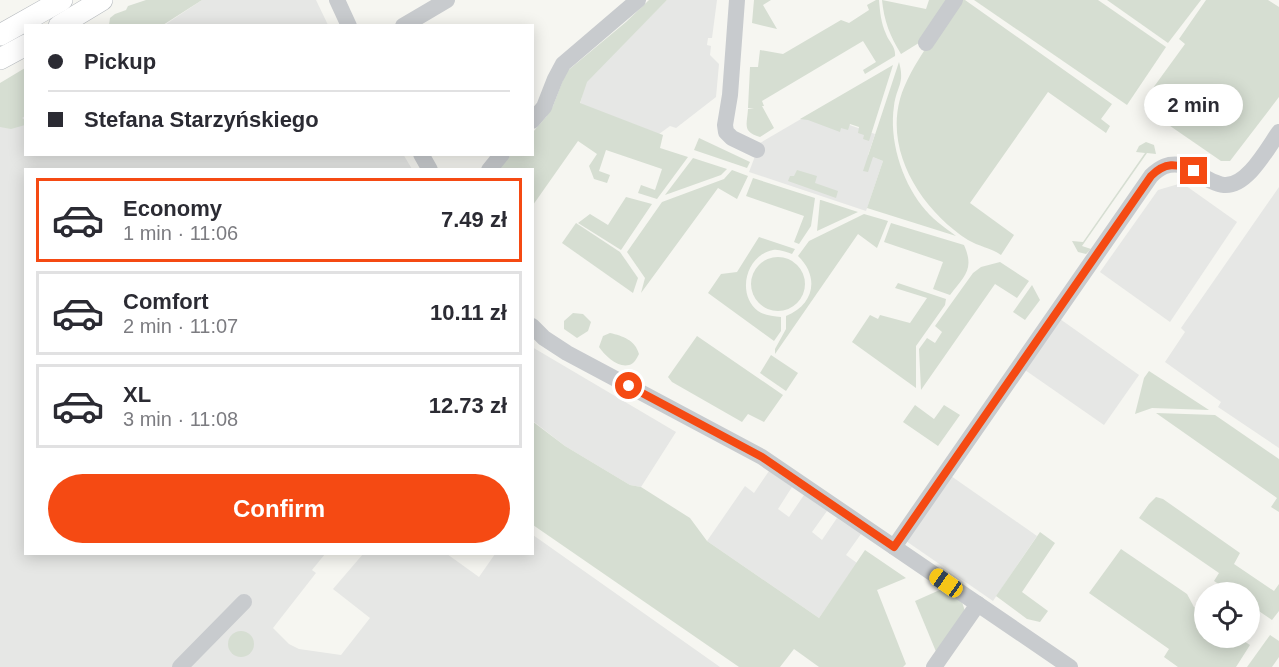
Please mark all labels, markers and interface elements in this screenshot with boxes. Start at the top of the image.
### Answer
text: Pickup [84,49,156,74]
callout: 2 min [1144,84,1244,126]
text: 2 min [1167,94,1220,116]
text: Stefana Starzyńskiego [84,107,319,132]
route end [1180,157,1207,184]
icon: car [51,193,105,247]
text: Economy [123,196,222,221]
text: 7.49 zł [441,207,507,232]
text: 1 min · 11:06 [123,222,238,244]
icon: car [51,286,105,340]
text: Comfort [123,289,209,314]
text: 10.11 zł [430,300,507,325]
text: 2 min · 11:07 [123,315,238,337]
route start [615,372,642,399]
icon: car [51,379,105,433]
text: XL [123,382,151,407]
text: 12.73 zł [429,393,507,418]
text: 3 min · 11:08 [123,408,238,430]
button: Confirm [48,474,510,543]
car [926,565,966,601]
map controls [1194,582,1260,648]
button: locate [1194,582,1260,648]

